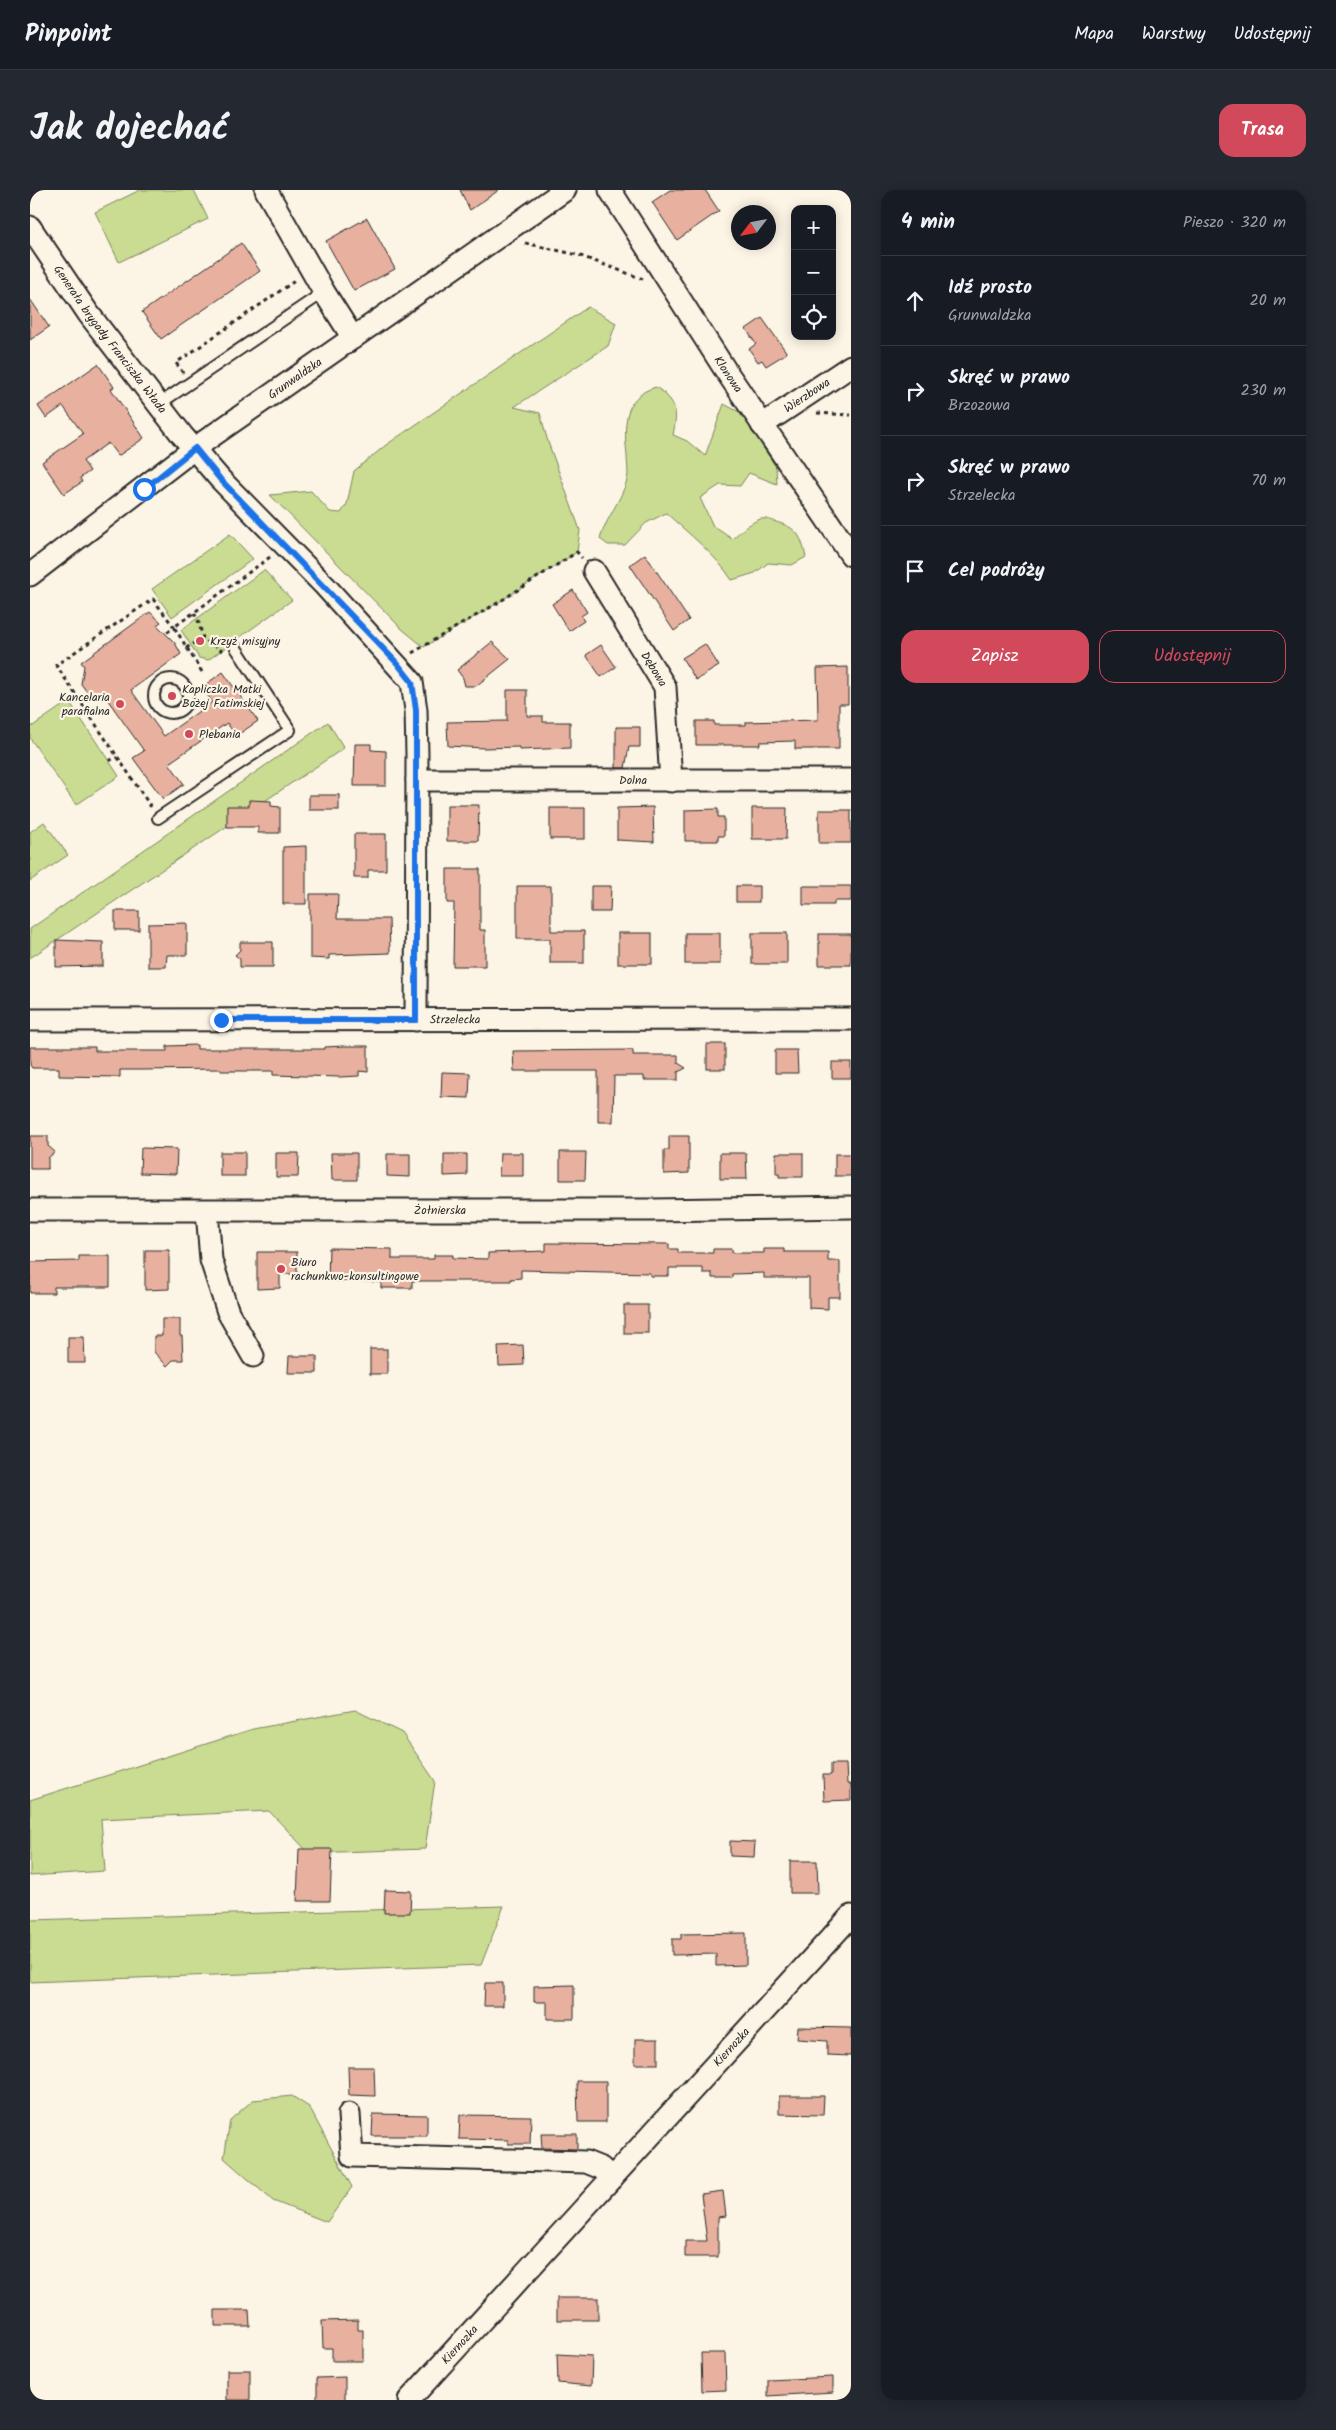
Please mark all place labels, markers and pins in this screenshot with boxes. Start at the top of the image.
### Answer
place label: Krzyż misyjny [210,632,281,651]
marker: Krzyż misyjny [194,635,206,647]
place label: Kapliczka Matki Bożej Fatimskiej [182,680,265,713]
place label: Kancelaria parafialna [59,688,110,721]
marker: Kapliczka Matki Bożej Fatimskiej [166,690,178,702]
marker: Kancelaria parafialna [114,698,126,710]
place label: Plebania [199,725,241,744]
marker: Plebania [183,728,195,740]
place label: Biuro rachunkwo-konsultingowe [291,1253,420,1286]
marker: Biuro rachunkwo-konsultingowe [275,1263,287,1275]

